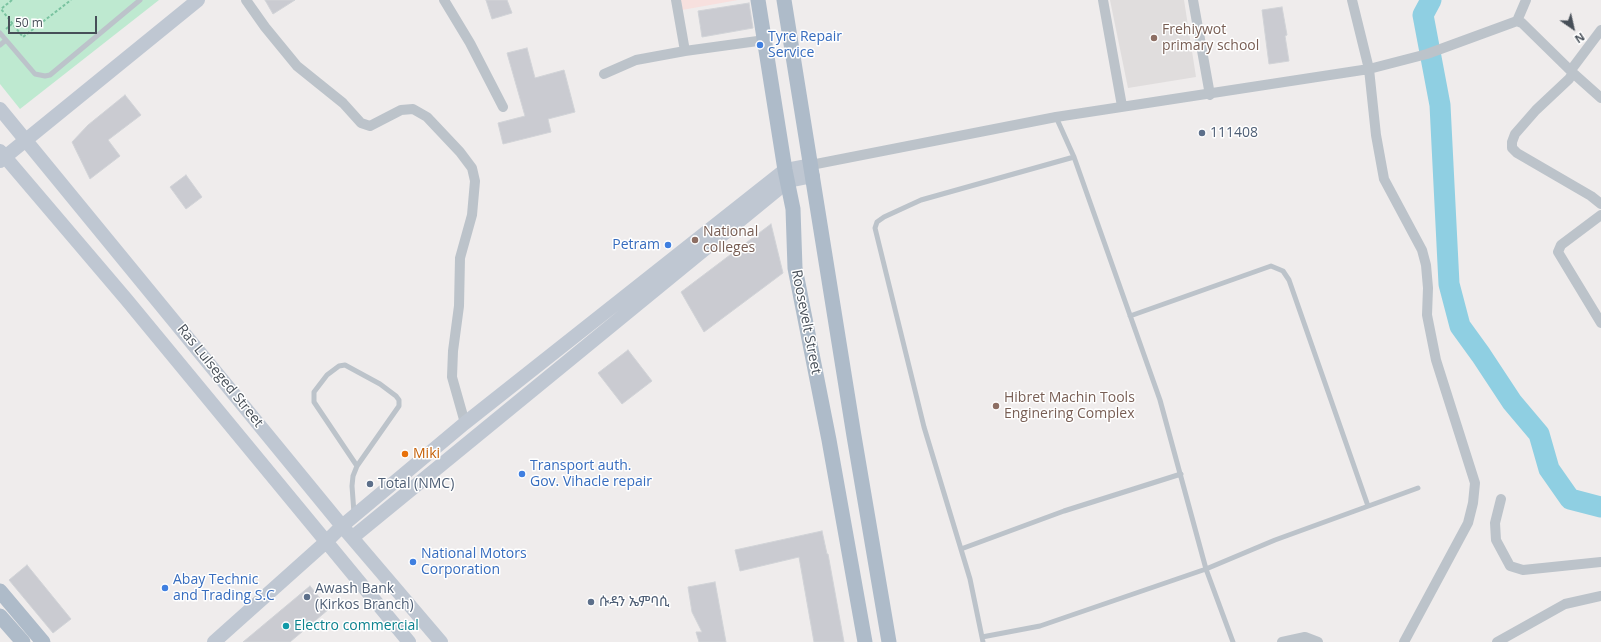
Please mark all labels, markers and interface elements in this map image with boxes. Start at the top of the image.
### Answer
scale bar [10,8,99,34]
north arrow [1553,8,1593,48]
text: 50 m [15,14,43,31]
place label: Frehiywot primary school [1162,22,1259,54]
place label: Tyre Repair Service [768,29,842,62]
text: N [1572,30,1588,47]
marker: Frehiywot primary school [1149,33,1159,43]
marker: Tyre Repair Service [755,40,765,50]
place label: 111408 [1210,125,1258,141]
marker: 111408 [1197,128,1207,138]
place label: National colleges [703,224,758,256]
marker: National colleges [690,235,700,245]
place label: Petram [612,237,660,253]
marker: Petram [663,240,673,250]
street label: Roosevelt Street [788,268,824,376]
street label: Ras Lulseged Street [173,321,267,431]
place label: Hibret Machin Tools Enginering Complex [1004,390,1135,422]
marker: Hibret Machin Tools Enginering Complex [991,401,1001,411]
place label: Miki [413,446,440,462]
marker: Miki [400,449,410,459]
place label: Transport auth. Gov. Vihacle repair [530,458,652,490]
marker: Transport auth. Gov. Vihacle repair [517,469,527,479]
place label: Total (NMC) [378,476,454,492]
marker: Total (NMC) [365,479,375,489]
place label: National Motors Corporation [421,546,527,578]
marker: National Motors Corporation [408,557,418,567]
place label: Abay Technic and Trading S.C [173,572,275,604]
place label: Awash Bank (Kirkos Branch) [315,581,414,614]
marker: Abay Technic and Trading S.C [160,583,170,593]
marker: Awash Bank (Kirkos Branch) [302,592,312,602]
place label: ሱዳን ኤምባሲ [599,594,669,610]
marker: ሱዳን ኤምባሲ [586,597,596,607]
place label: Electro commercial [294,618,419,634]
marker: Electro commercial [281,621,291,631]

